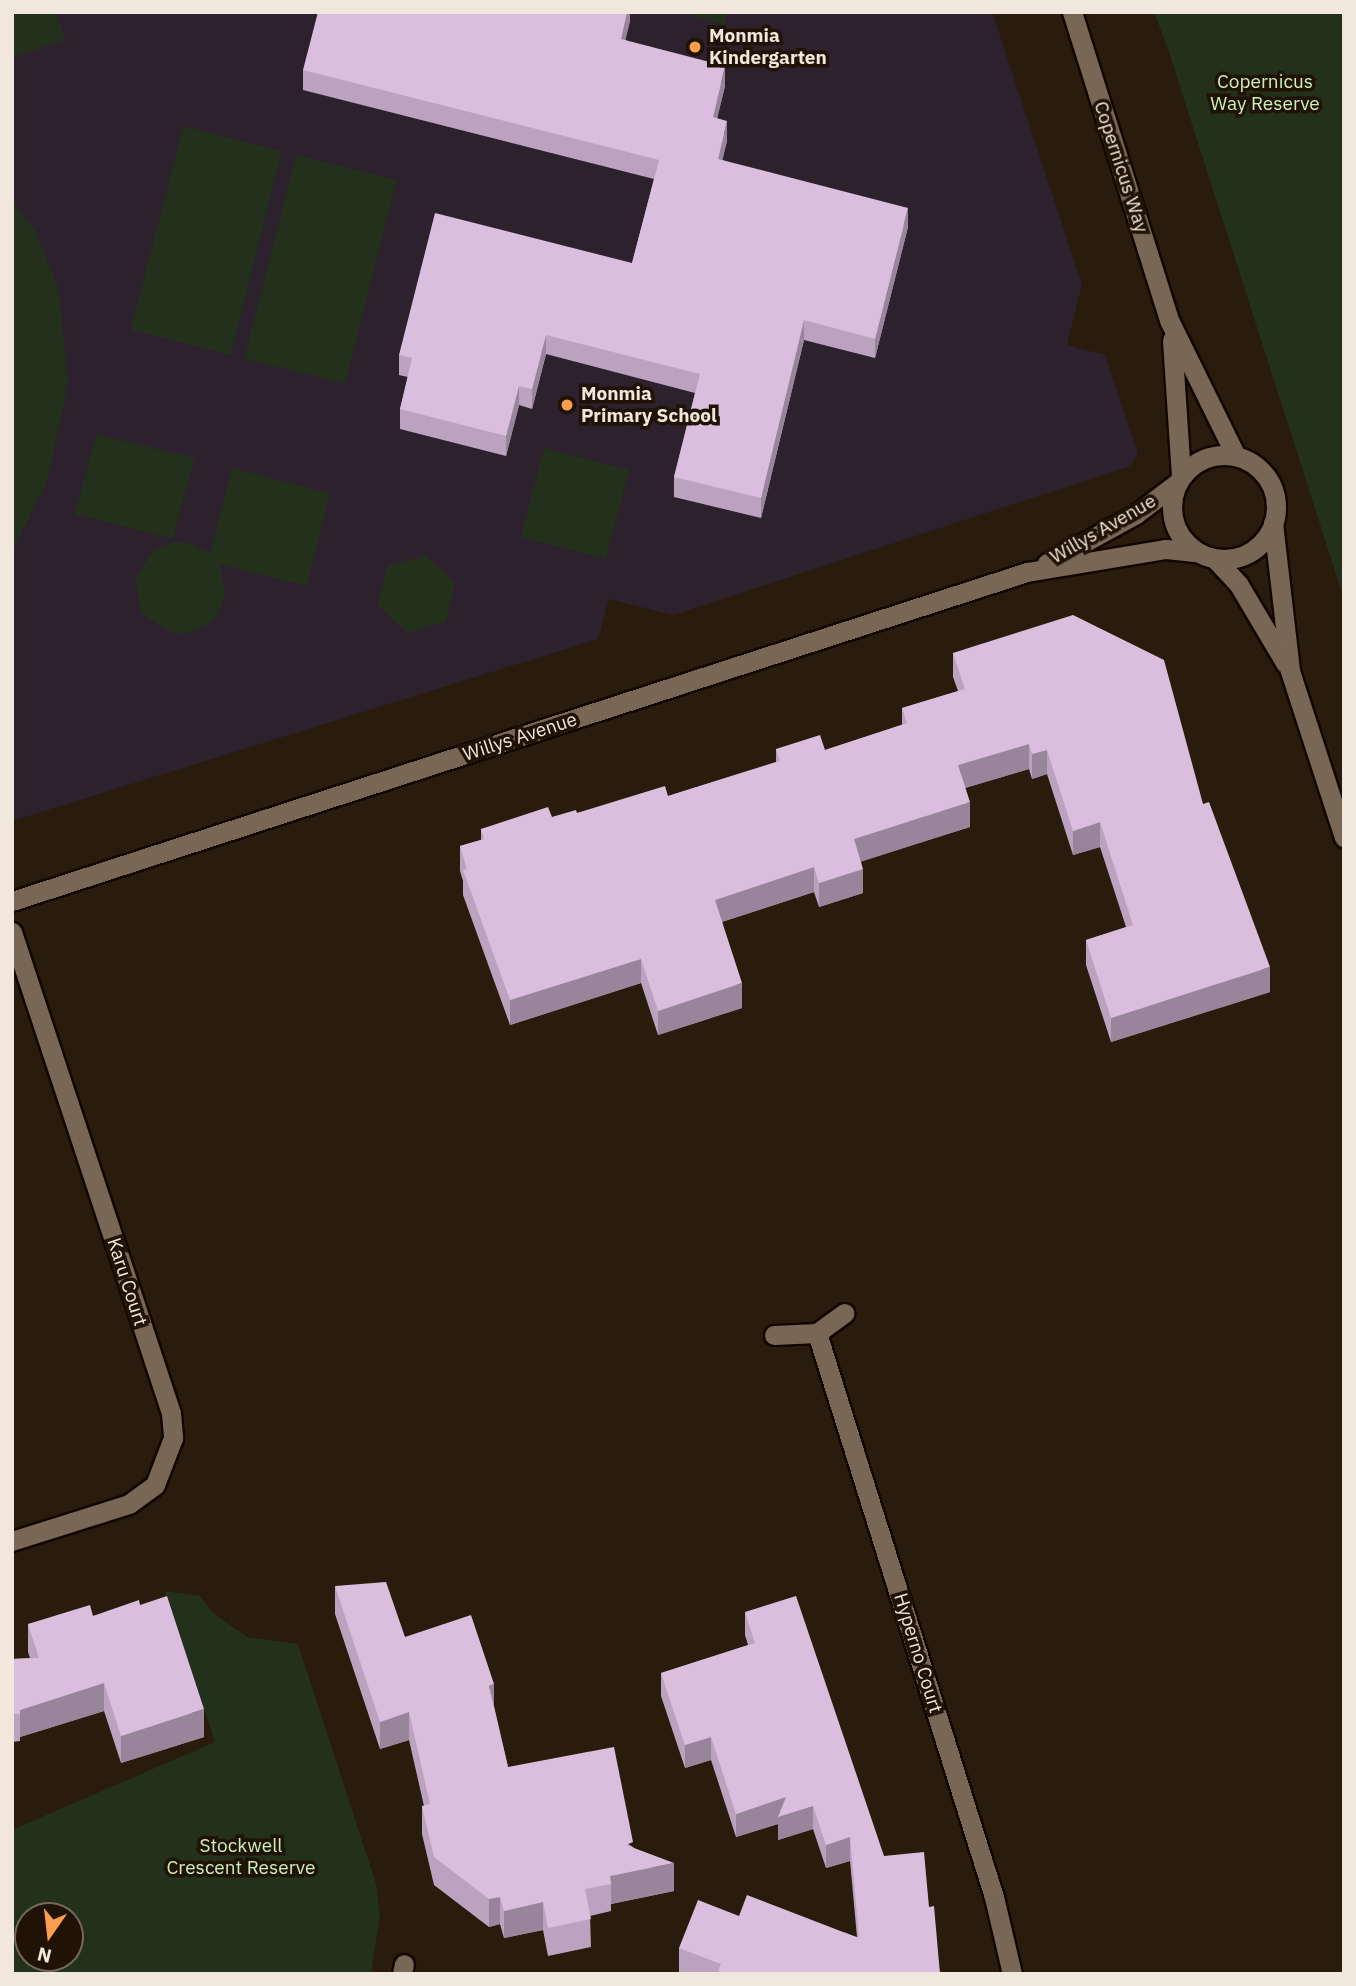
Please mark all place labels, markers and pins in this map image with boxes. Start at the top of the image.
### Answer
place label: Monmia Kindergarten [709,25,827,69]
marker: Monmia Kindergarten [687,39,703,55]
place label: Monmia Primary School [581,383,717,427]
marker: Monmia Primary School [559,397,575,413]

